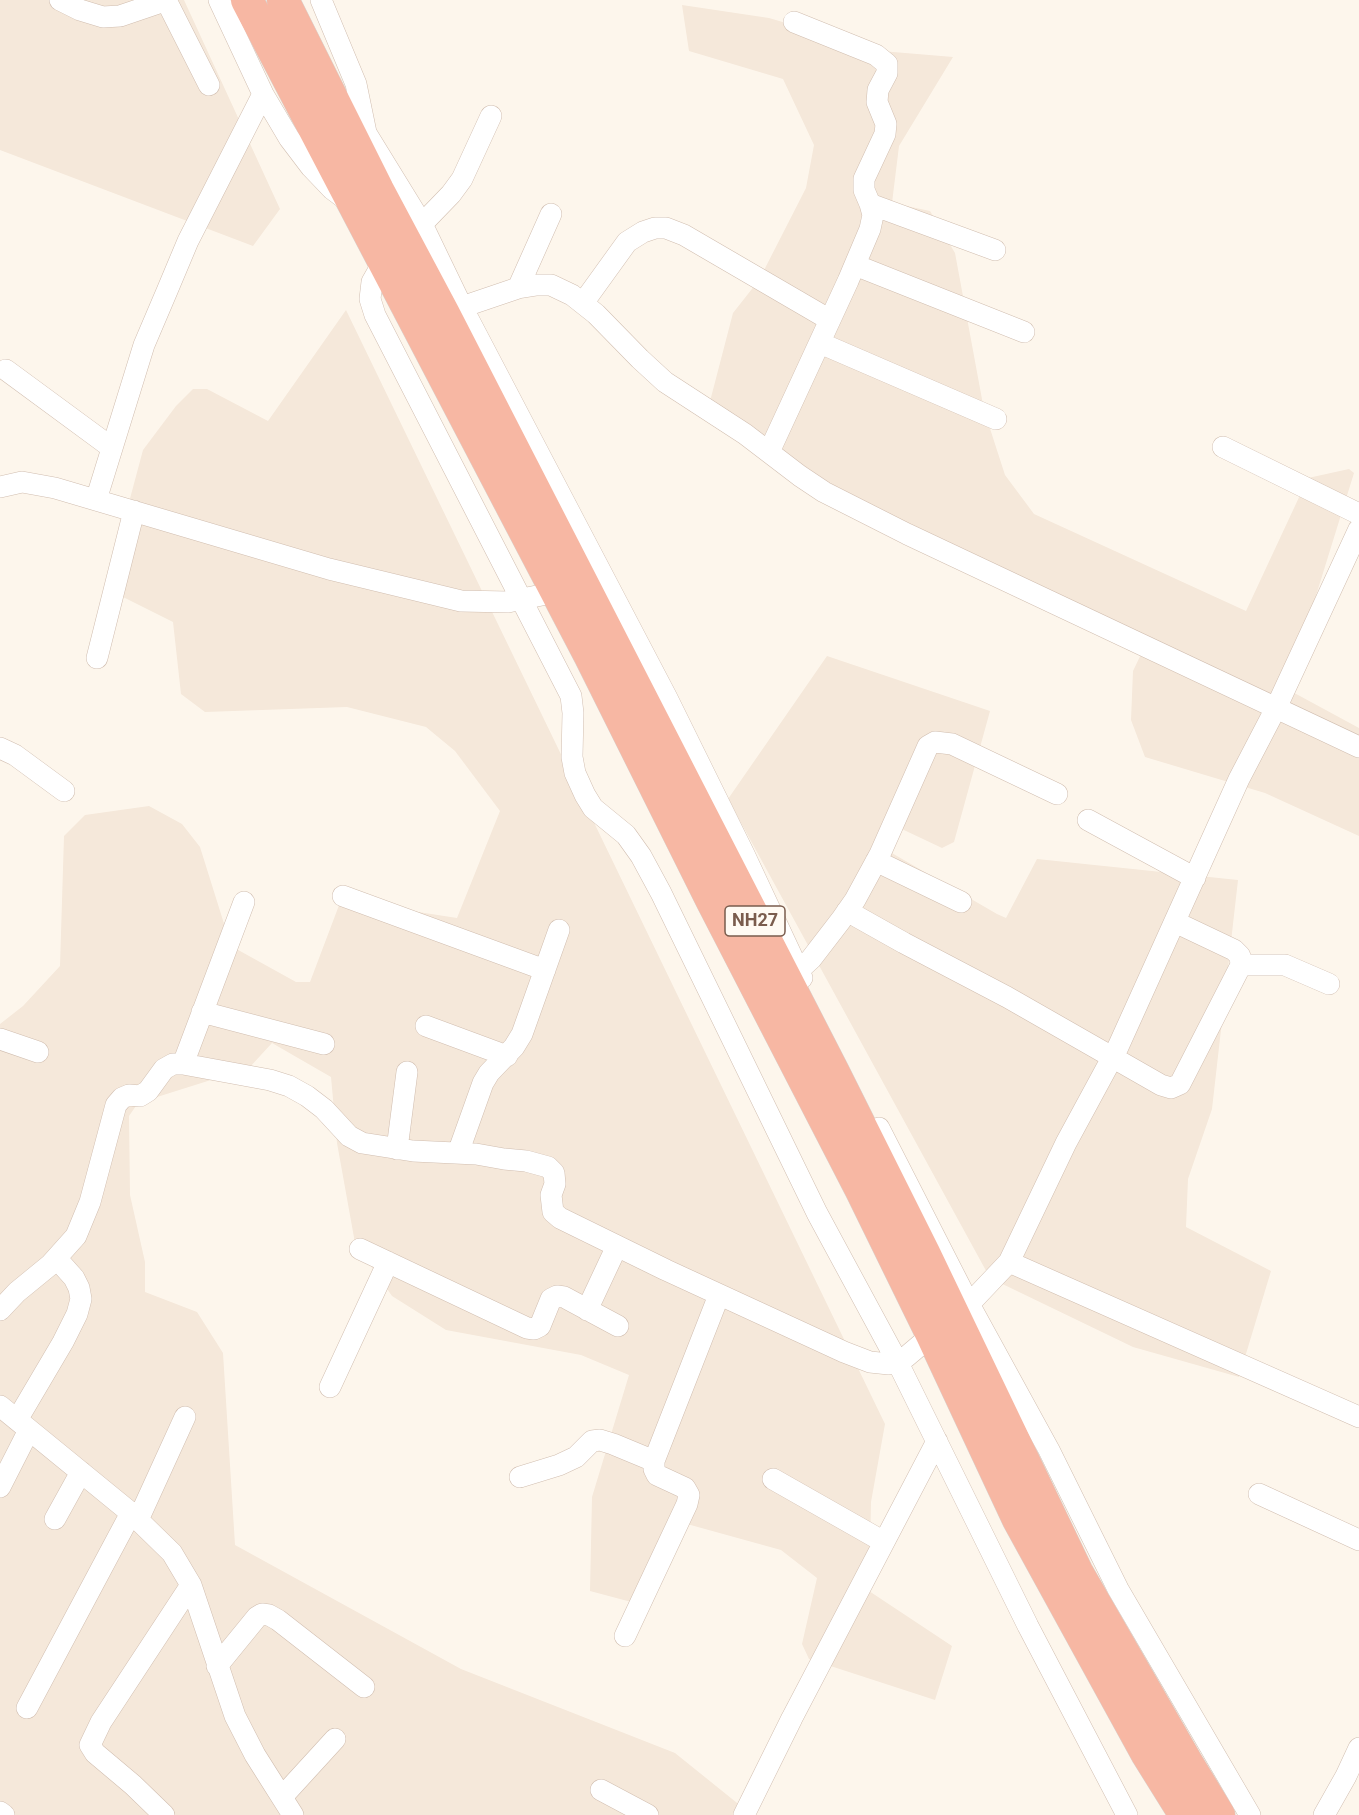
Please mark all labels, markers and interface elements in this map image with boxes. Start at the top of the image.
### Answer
road number: NH27 [725,906,785,936]

